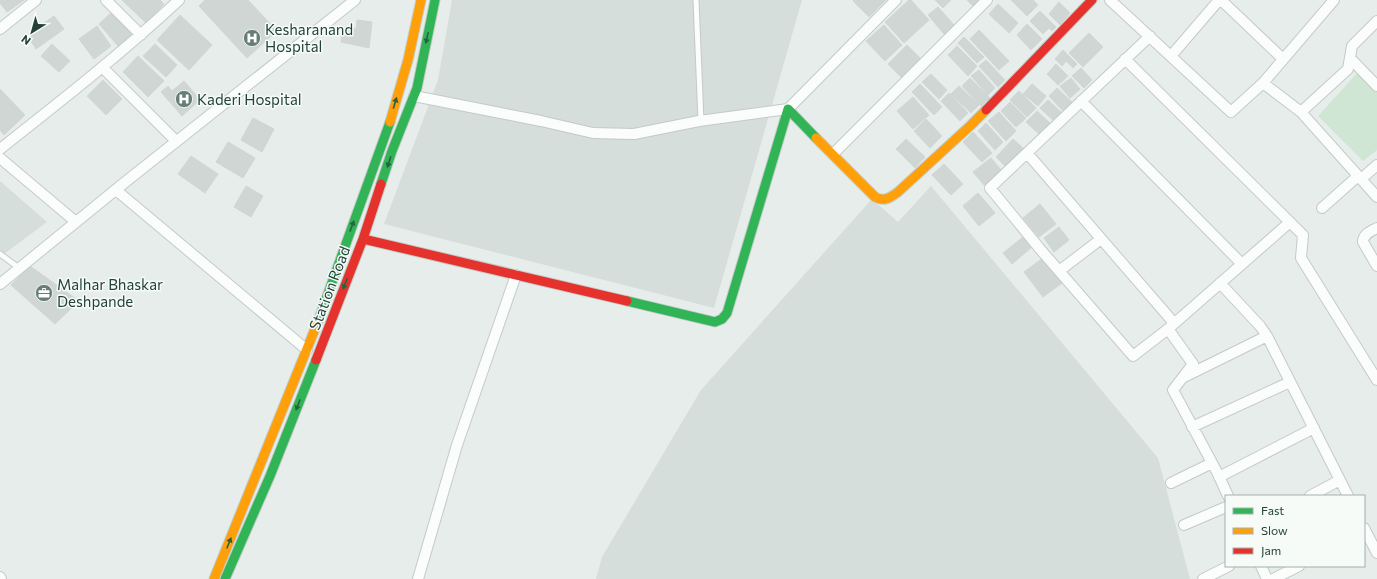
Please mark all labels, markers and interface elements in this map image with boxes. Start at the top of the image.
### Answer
north arrow [12,12,52,52]
place label: Kesharanand Hospital [265,20,353,55]
hospital icon: Kesharanand Hospital [242,28,262,48]
one-way arrow [424,32,430,44]
text: N [18,33,33,48]
hospital icon: Kaderi Hospital [174,89,194,109]
place label: Kaderi Hospital [197,90,302,108]
one-way arrow [392,97,398,109]
one-way arrow [385,156,391,168]
one-way arrow [350,220,356,232]
street label: Station Road [305,244,353,332]
place label: Malhar Bhaskar Deshpande [57,275,163,310]
one-way arrow [342,279,348,291]
office icon: Malhar Bhaskar Deshpande [34,283,54,303]
one-way arrow [294,400,300,412]
legend [1225,495,1365,567]
text: Fast [1261,503,1284,517]
text: Slow [1261,523,1288,537]
one-way arrow [226,537,232,548]
text: Jam [1261,543,1281,558]

